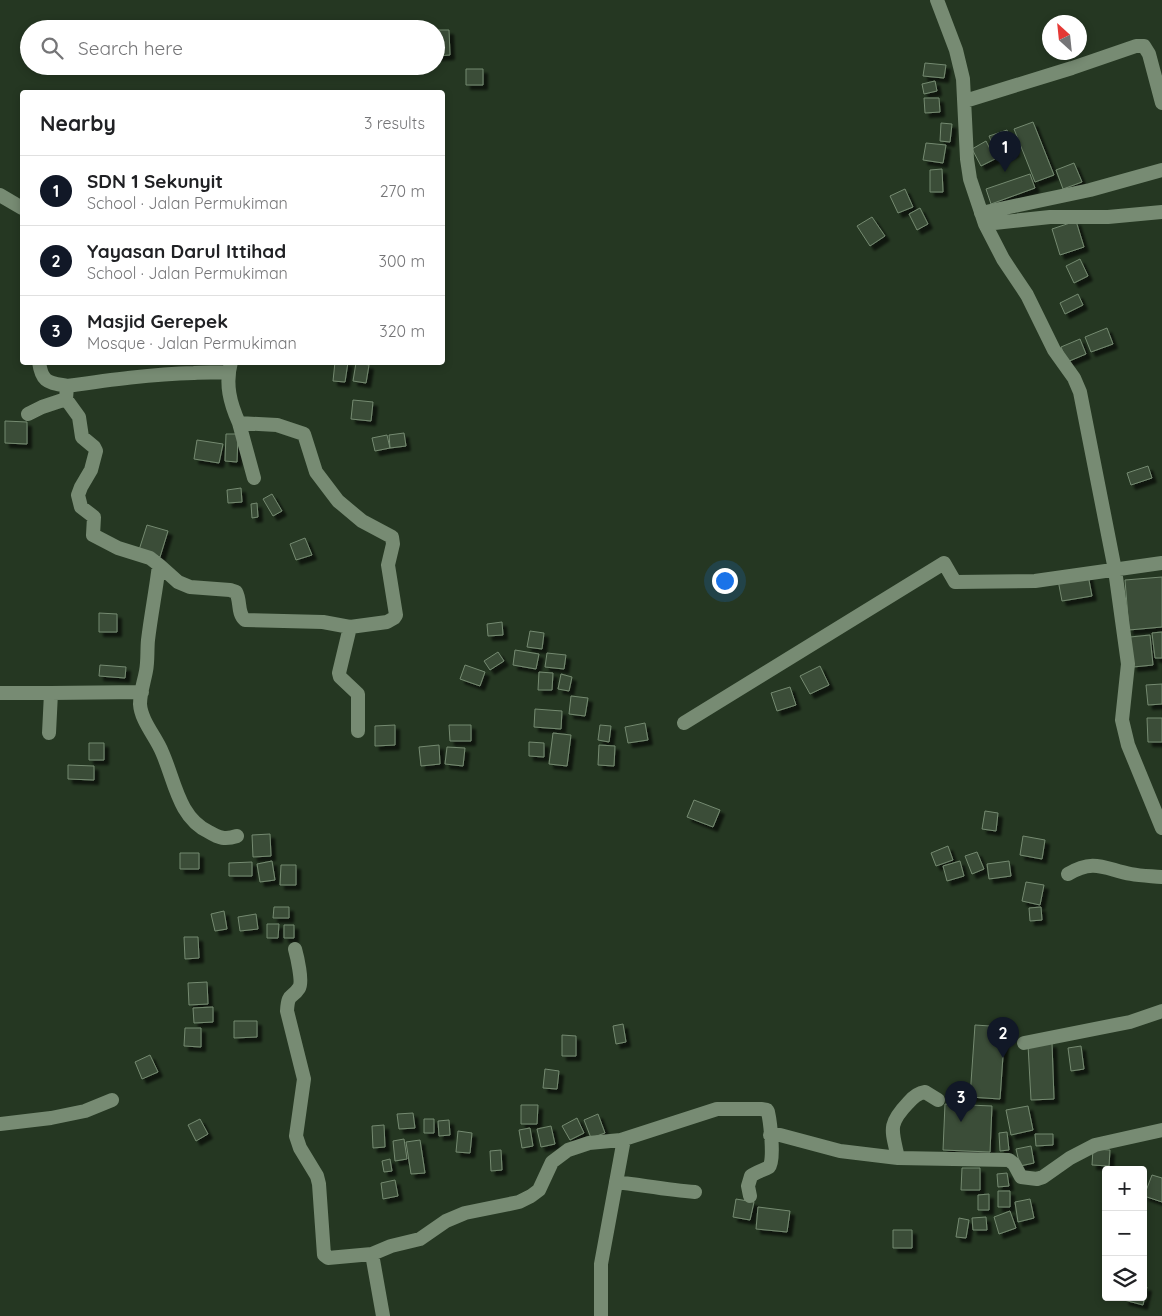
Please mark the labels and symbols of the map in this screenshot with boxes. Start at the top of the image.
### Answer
north arrow [1042,15,1087,60]
pin: 1 [989,131,1021,172]
your location [712,568,738,594]
pin: 2 [987,1017,1019,1058]
pin: 3 [945,1081,977,1122]

